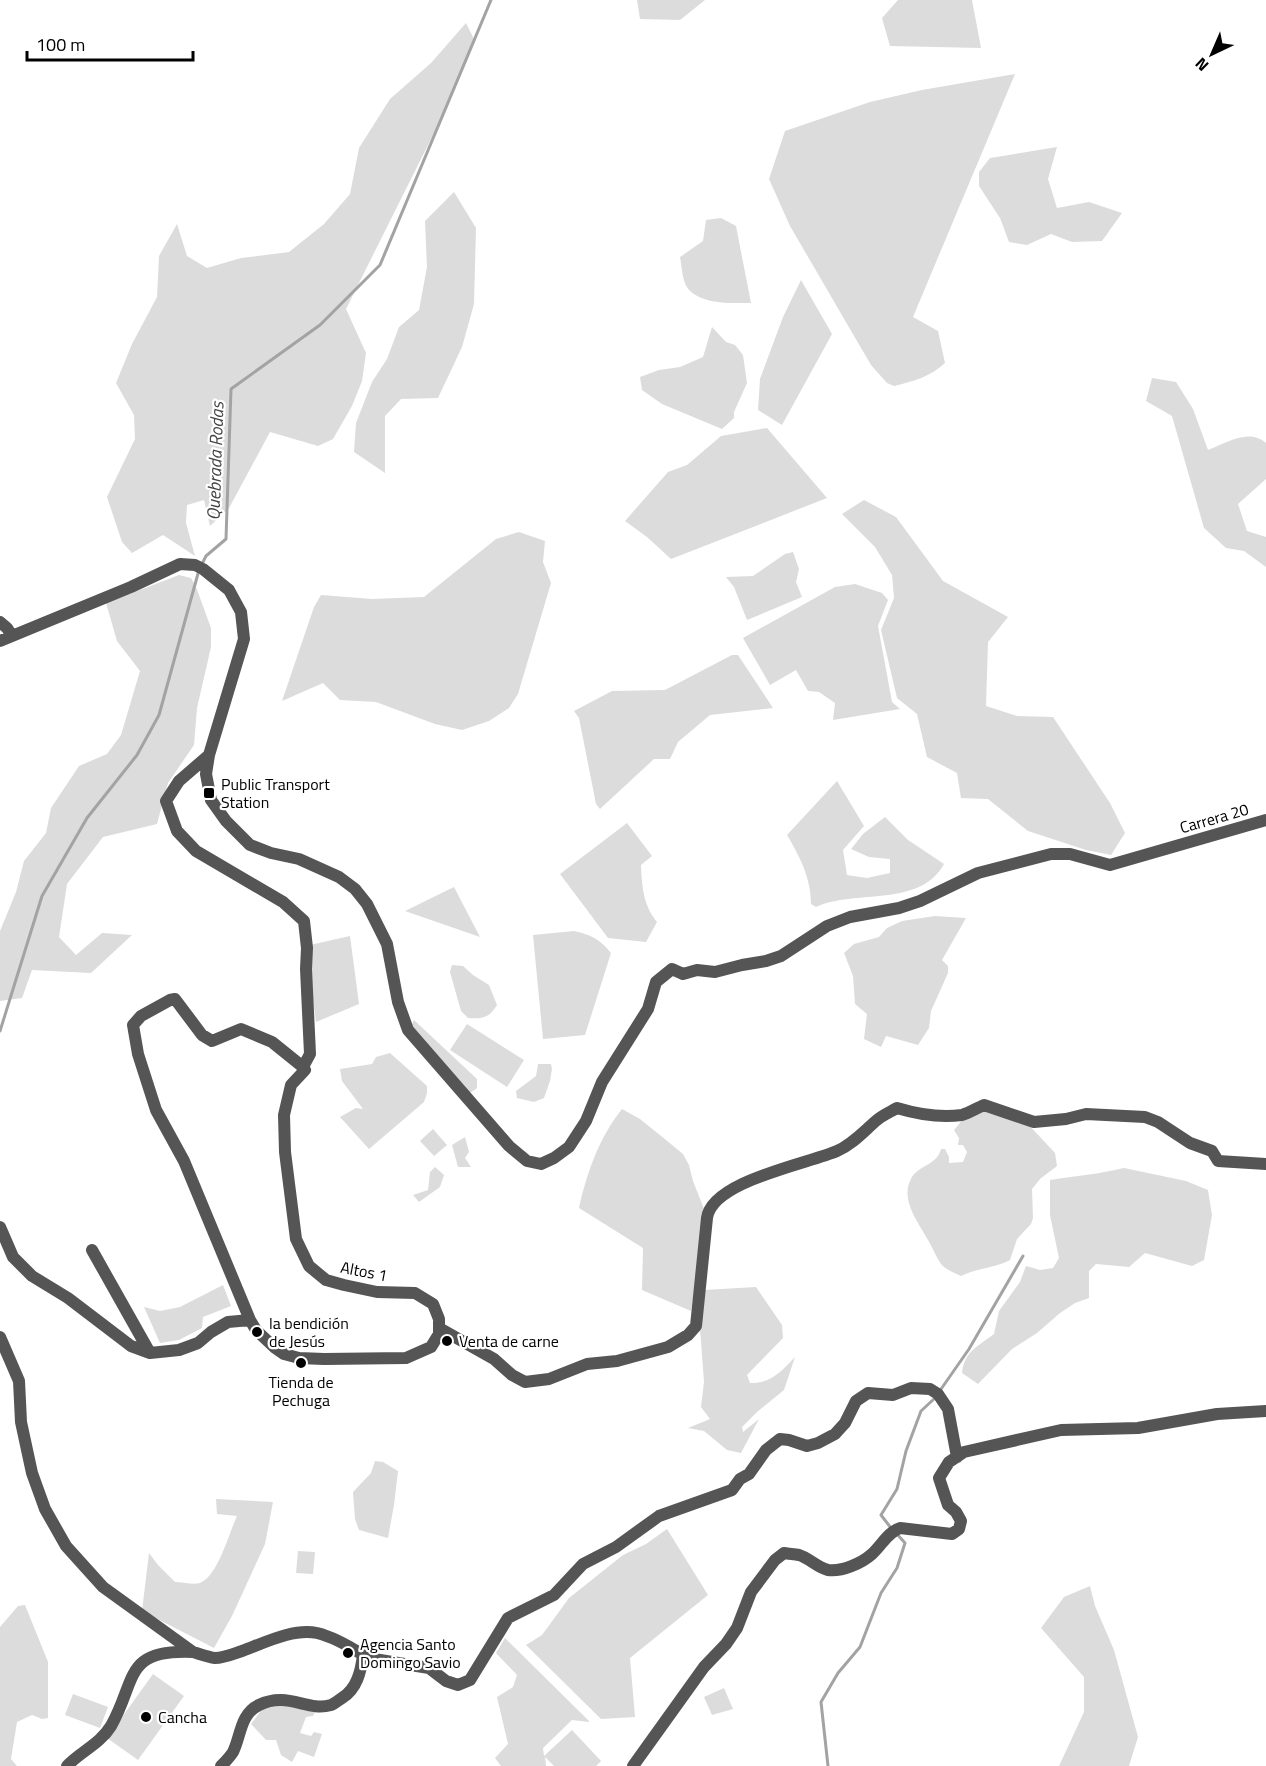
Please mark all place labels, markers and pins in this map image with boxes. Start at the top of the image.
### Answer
place label: Public Transport Station [221,772,330,814]
marker: Public Transport Station [202,786,216,800]
place label: la bendición de Jesús [269,1311,349,1353]
marker: la bendición de Jesús [250,1325,264,1339]
place label: Venta de carne [459,1329,559,1353]
marker: Venta de carne [440,1334,454,1348]
marker: Tienda de Pechuga [294,1356,308,1370]
place label: Tienda de Pechuga [268,1370,334,1412]
place label: Agencia Santo Domingo Savio [360,1632,461,1674]
marker: Agencia Santo Domingo Savio [341,1646,355,1660]
place label: Cancha [158,1705,207,1729]
marker: Cancha [139,1710,153,1724]

